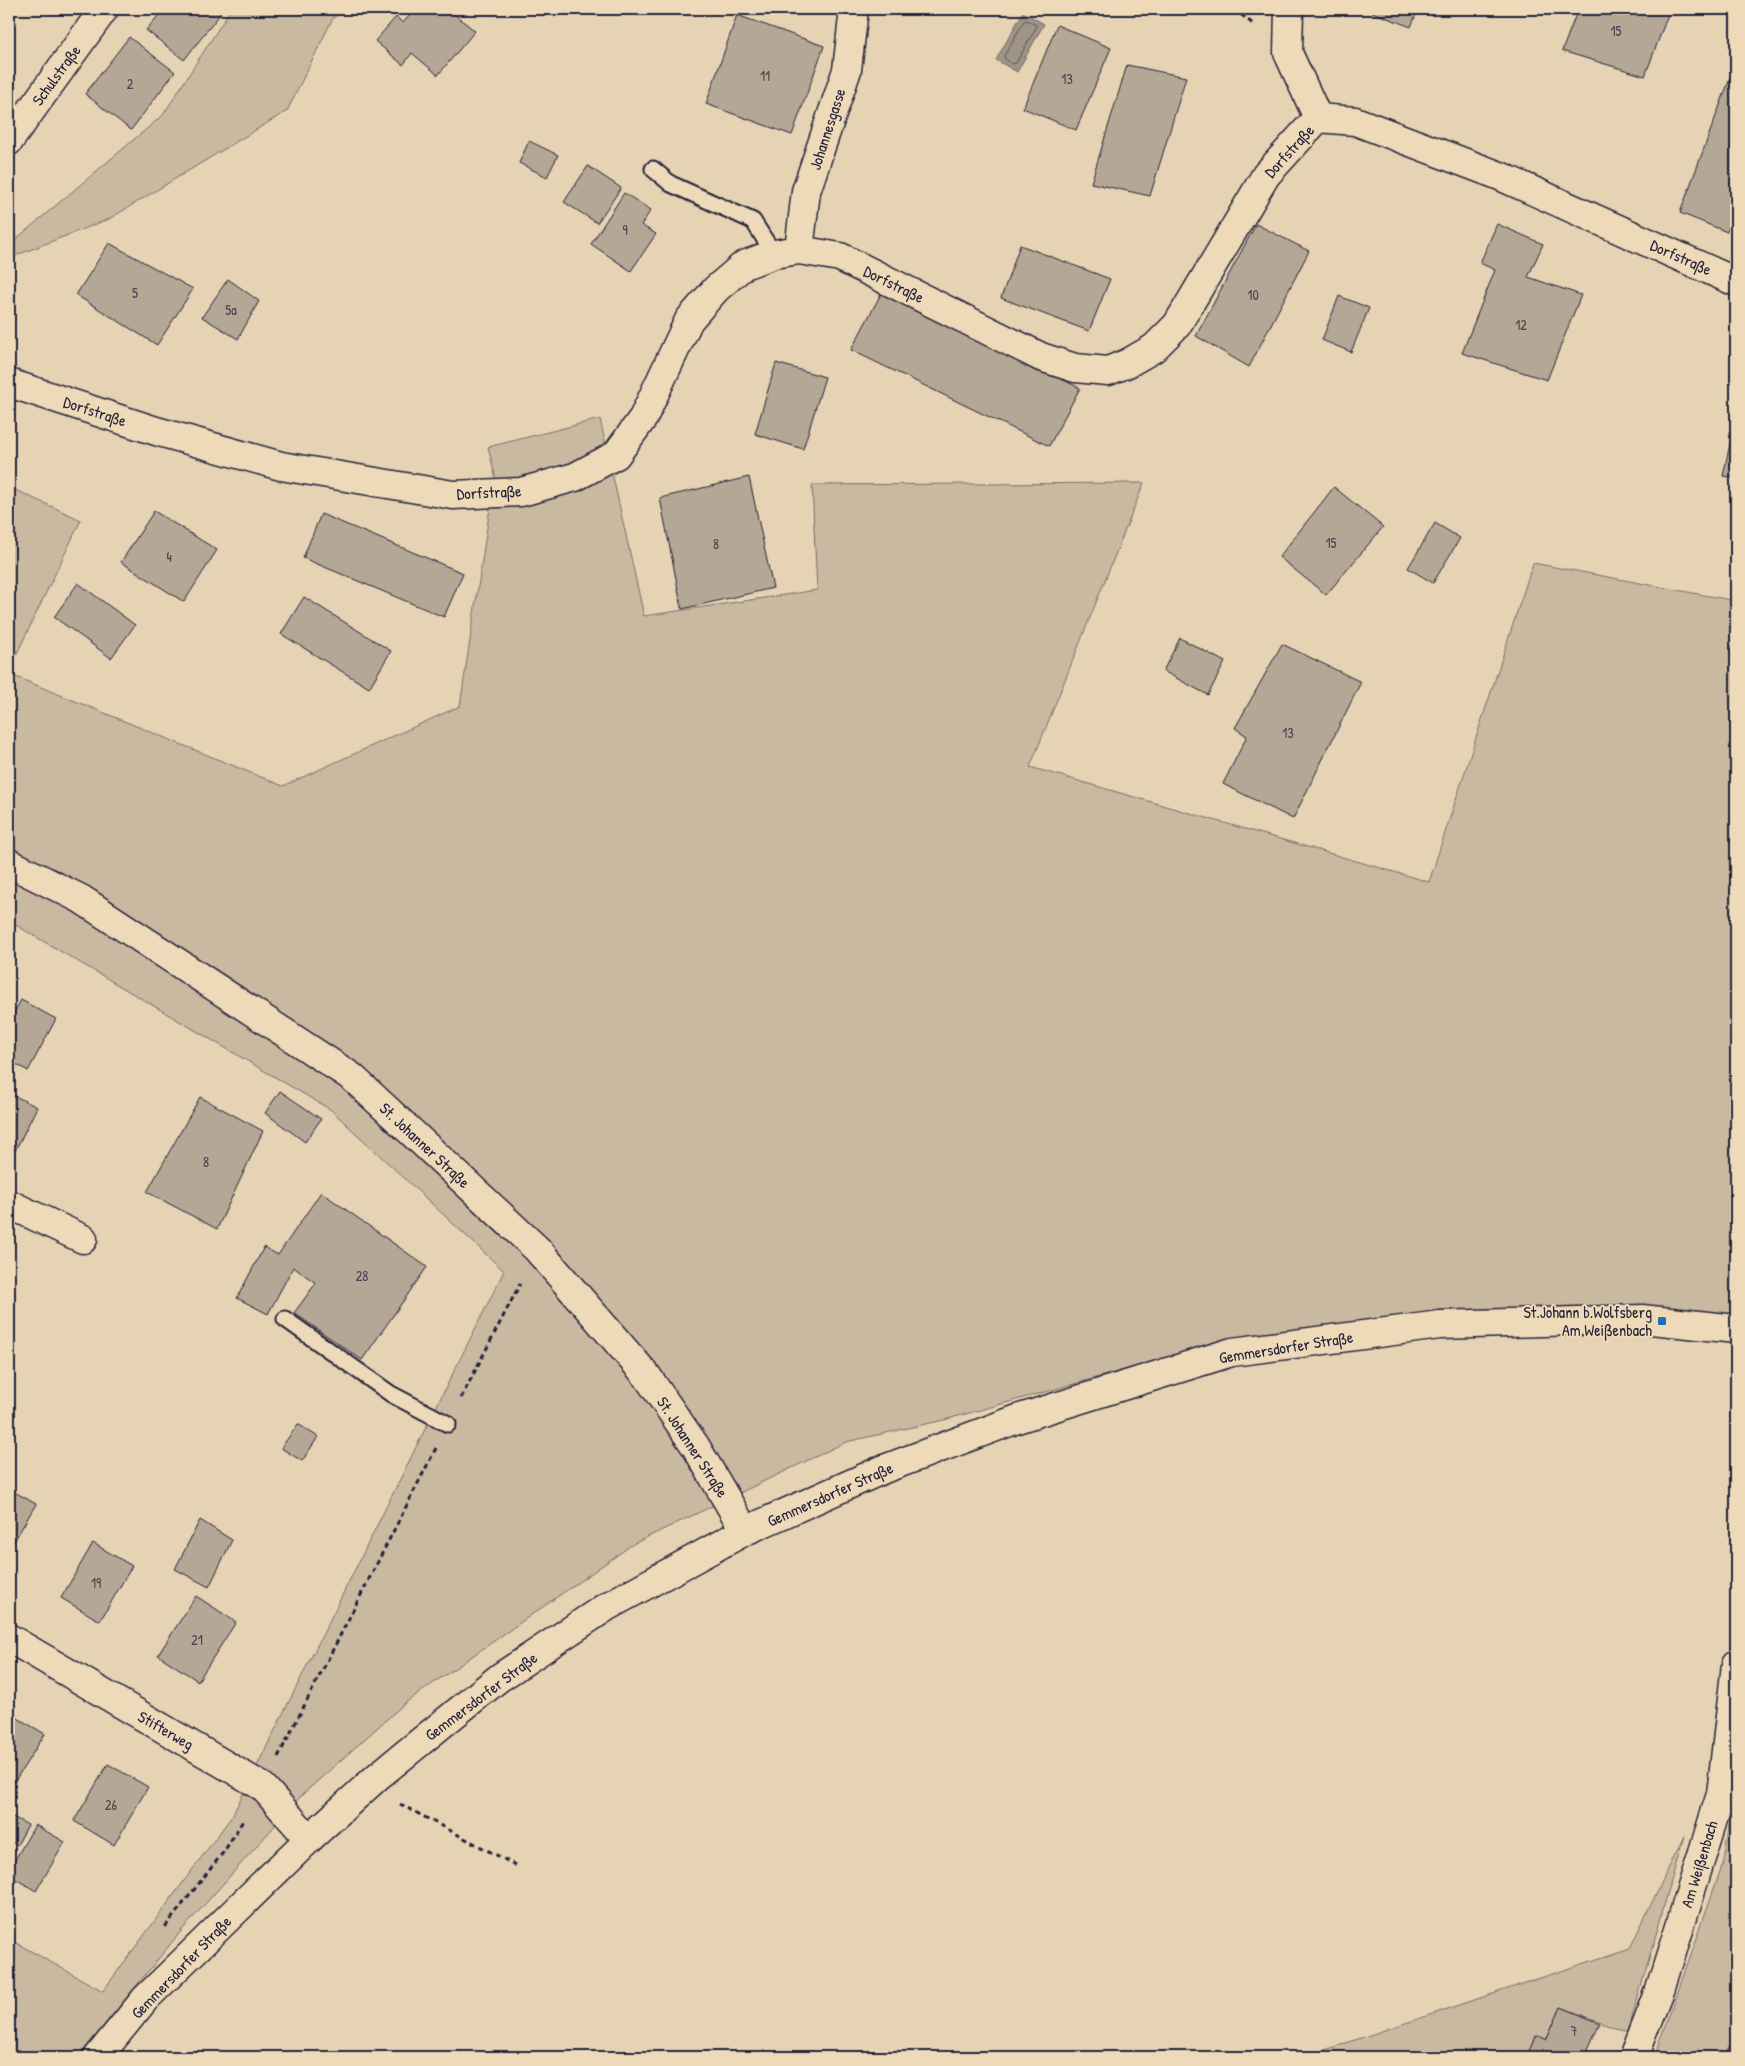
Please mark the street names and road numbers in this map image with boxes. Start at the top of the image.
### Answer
street label: Schulstraße [27,40,86,110]
street label: Johannesgasse [803,85,851,173]
street label: Dorfstraße [1259,119,1319,182]
street label: Dorfstraße [1647,234,1716,280]
street label: Dorfstraße [860,260,929,308]
street label: Dorfstraße [61,391,130,432]
street label: Dorfstraße [456,479,523,505]
street label: St. Johanner Straße [375,1097,475,1193]
street label: Gemmersdorfer Straße [1217,1325,1355,1368]
street label: St. Johanner Straße [652,1392,734,1502]
street label: Gemmersdorfer Straße [764,1456,897,1532]
street label: Gemmersdorfer Straße [420,1646,542,1746]
street label: Stifterweg [134,1705,198,1755]
street label: Am Weißenbach [1675,1817,1723,1910]
street label: Gemmersdorfer Straße [126,1910,236,2023]

